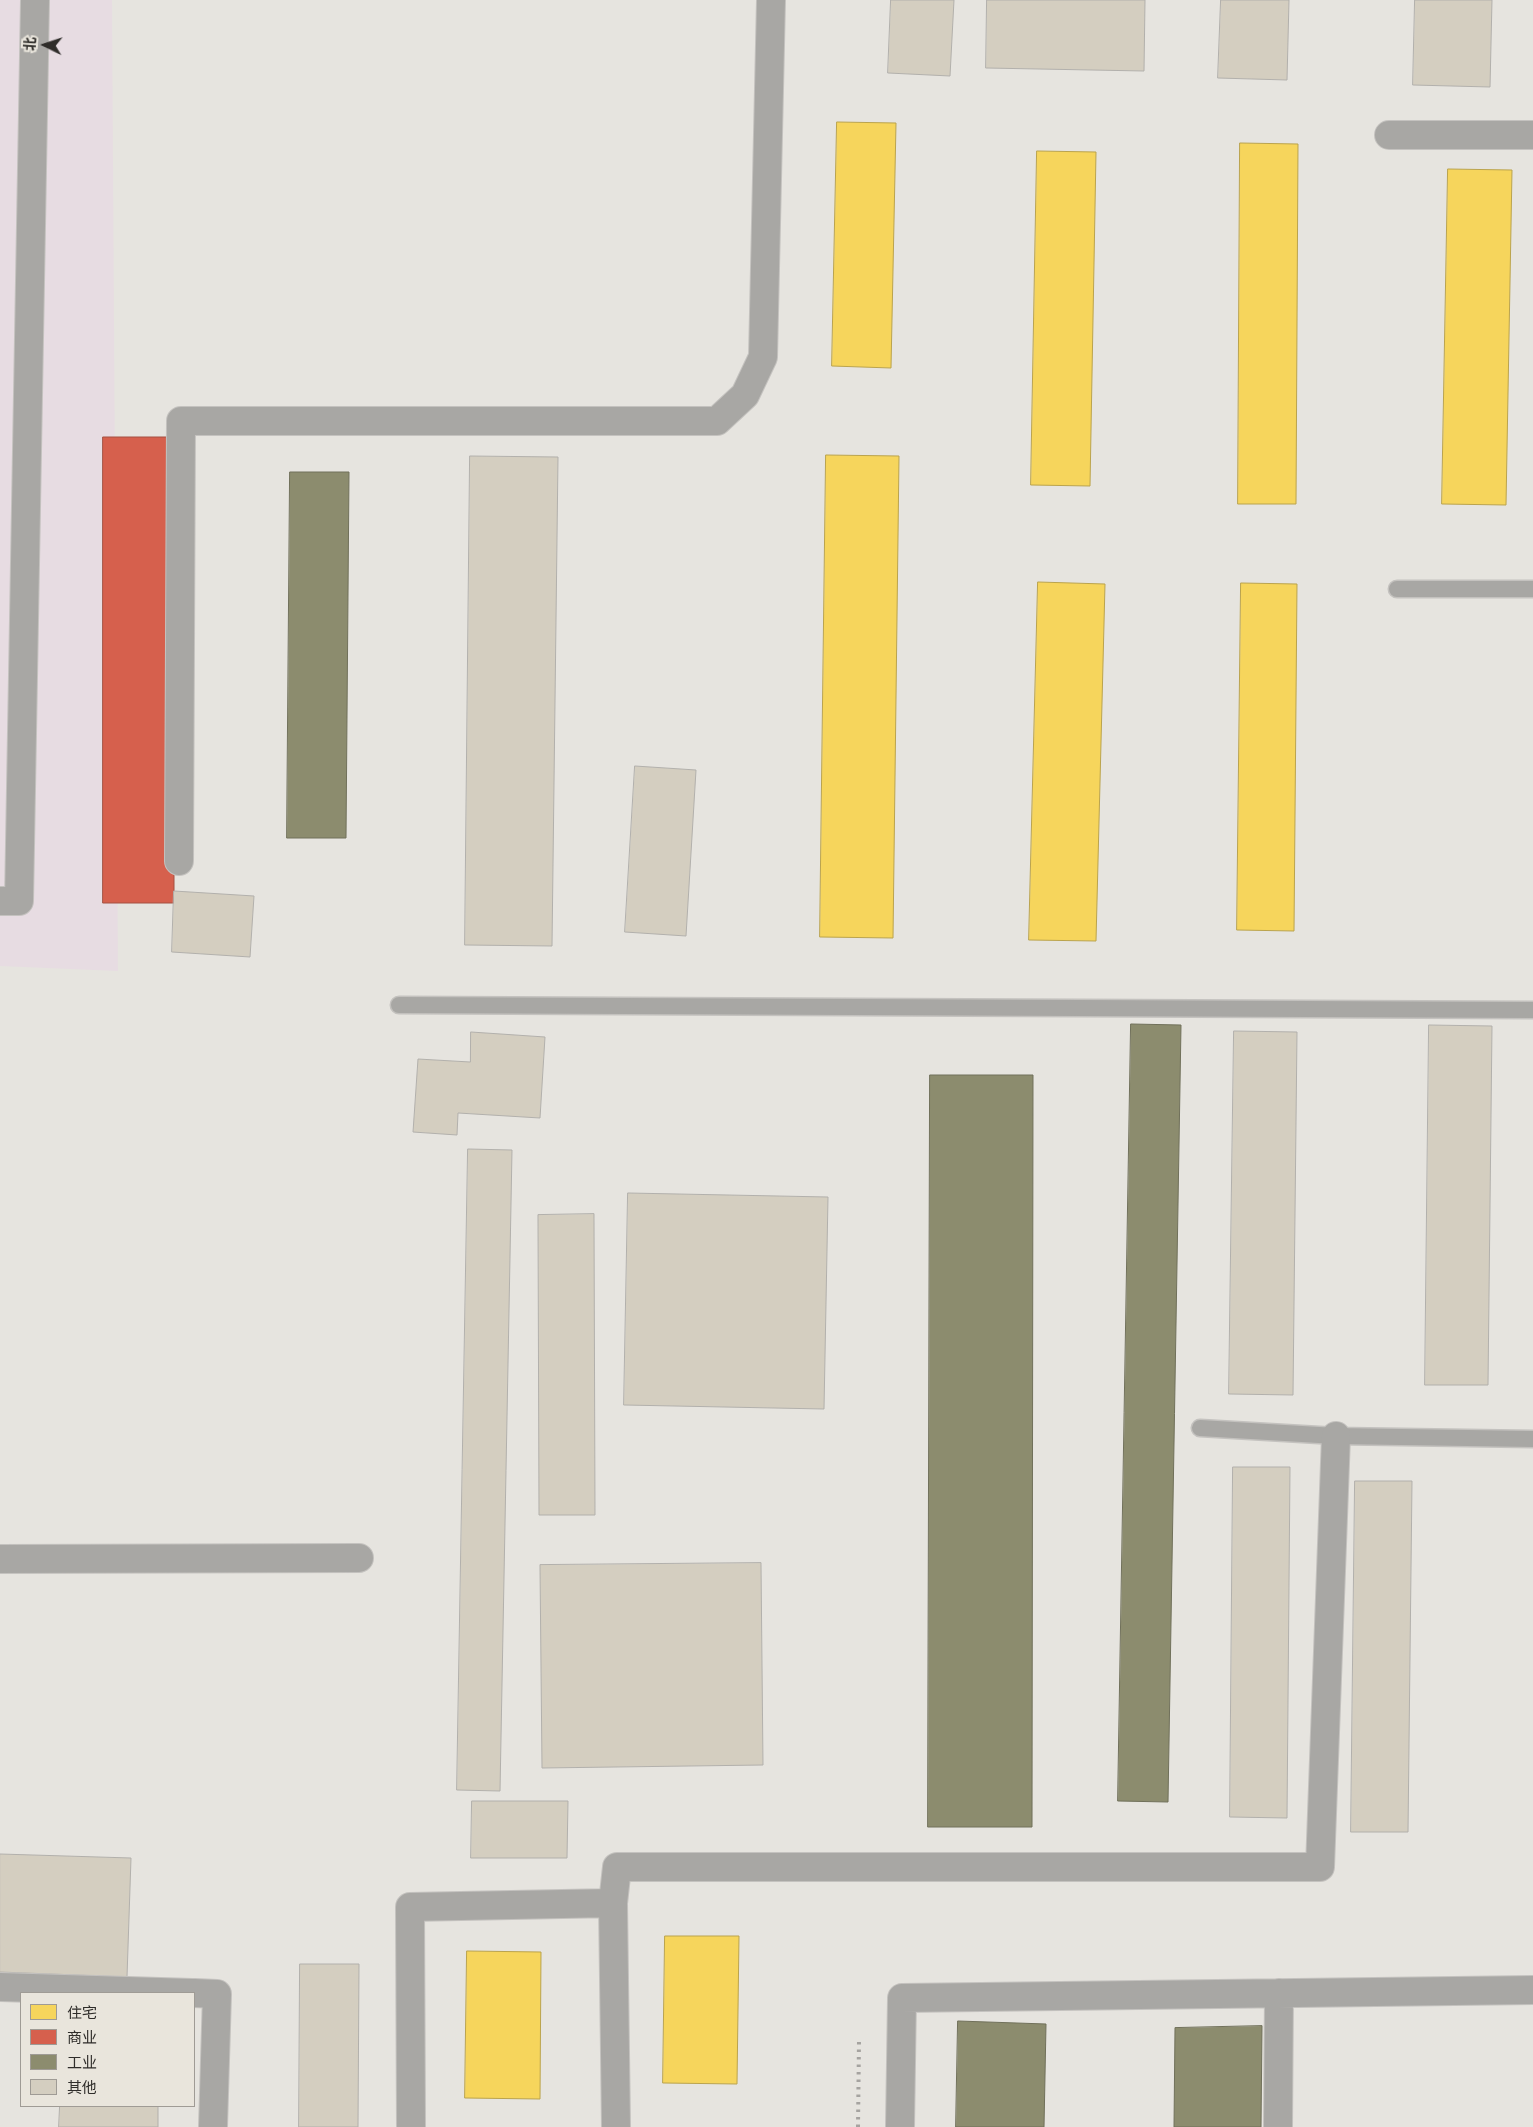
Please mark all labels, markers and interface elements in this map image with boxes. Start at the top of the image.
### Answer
north arrow [20,20,70,70]
text: 北 [22,36,39,51]
legend [20,1992,195,2107]
text: 住宅 [67,2004,97,2021]
text: 商业 [67,2029,97,2046]
text: 工业 [67,2054,97,2071]
text: 其他 [67,2079,97,2096]

